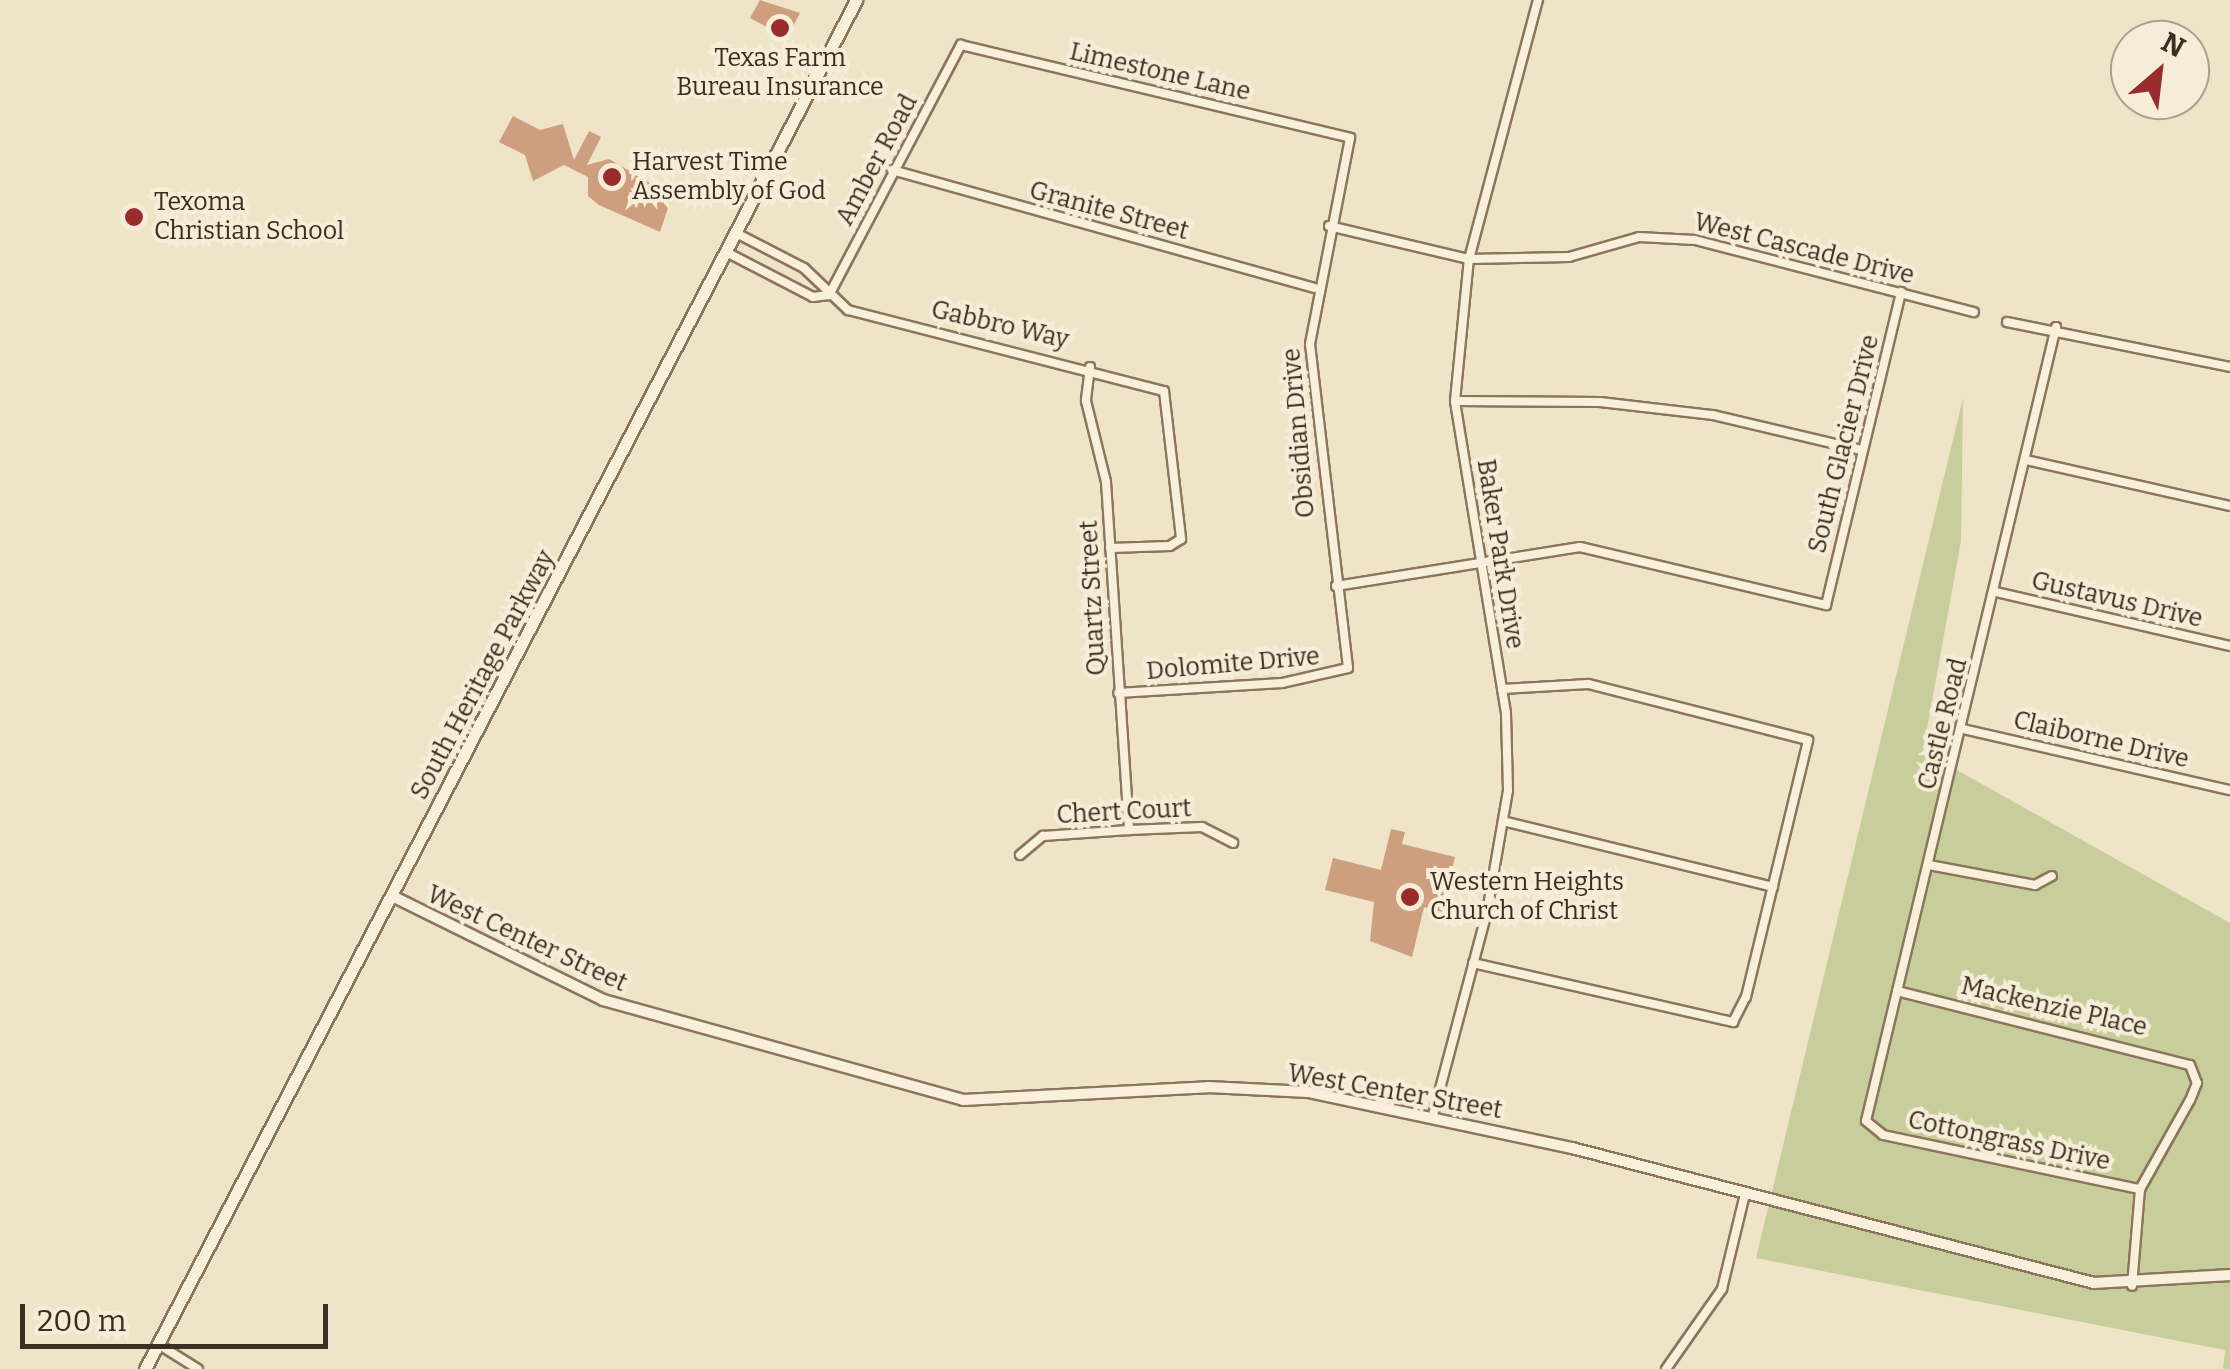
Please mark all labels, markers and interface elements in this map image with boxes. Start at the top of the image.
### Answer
marker: Texas Farm Bureau Insurance [769,17,791,39]
north arrow [2110,20,2210,120]
text: N [2156,25,2191,64]
street label: Limestone Lane [1067,37,1253,107]
place label: Texas Farm Bureau Insurance [676,44,884,103]
street label: Amber Road [830,89,924,231]
place label: Harvest Time Assembly of God [632,148,826,207]
marker: Harvest Time Assembly of God [601,166,623,188]
street label: Granite Street [1026,175,1192,247]
place label: Texoma Christian School [154,188,344,247]
marker: Texoma Christian School [123,206,145,228]
street label: West Cascade Drive [1691,207,1917,291]
street label: Gabbro Way [928,295,1072,355]
street label: South Glacier Drive [1802,332,1886,556]
street label: Obsidian Drive [1277,347,1321,519]
street label: Baker Park Drive [1470,457,1530,651]
street label: Quartz Street [1074,520,1112,676]
street label: South Heritage Parkway [404,545,562,805]
street label: Gustavus Drive [2028,566,2206,634]
street label: Dolomite Drive [1145,641,1321,687]
street label: Castle Road [1912,655,1974,793]
street label: Claiborne Drive [2010,705,2192,775]
street label: Chert Court [1056,793,1192,831]
place label: Western Heights Church of Christ [1430,868,1624,927]
street label: West Center Street [422,879,632,999]
marker: Western Heights Church of Christ [1399,886,1421,908]
street label: Mackenzie Place [1958,971,2150,1043]
street label: West Center Street [1285,1058,1505,1126]
street label: Cottongrass Drive [1905,1105,2113,1177]
scale bar [25,1284,332,1346]
text: 200 m [37,1303,126,1339]

